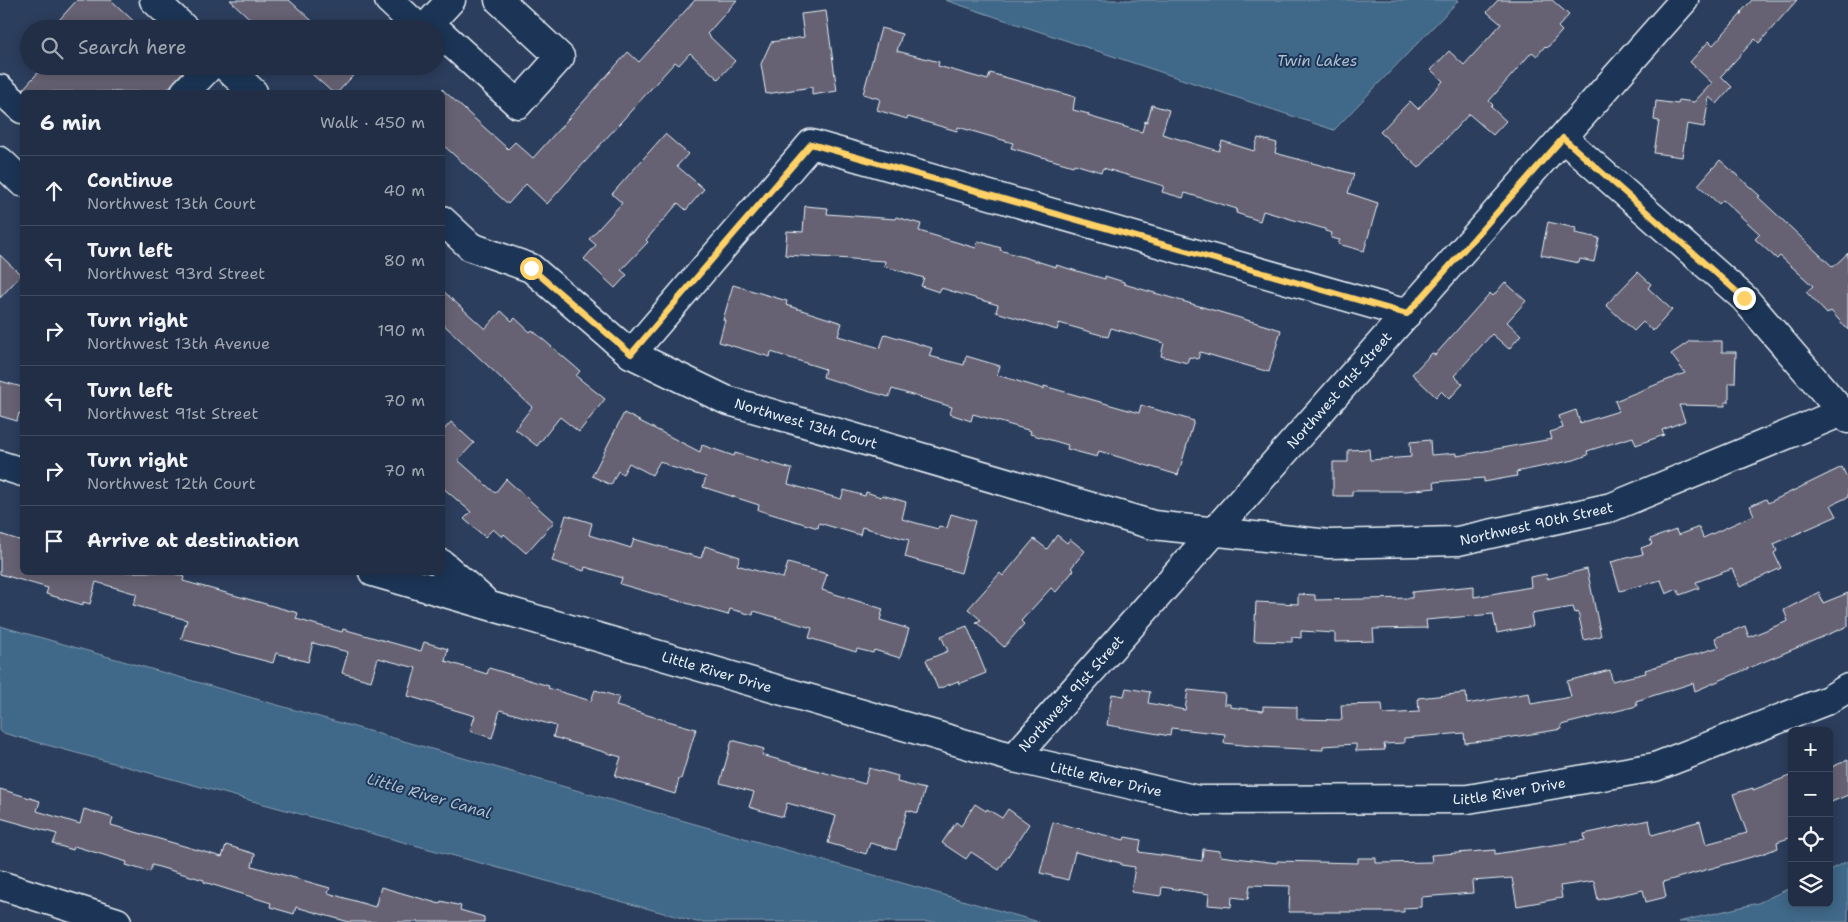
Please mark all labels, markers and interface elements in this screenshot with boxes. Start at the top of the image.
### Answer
search box [20,20,445,75]
icon: search [38,34,66,62]
text: Search here [78,35,187,60]
water label: Twin Lakes [1277,51,1357,71]
text: 6 min [40,109,101,137]
text: Walk · 450 m [320,112,425,133]
text: Continue [87,168,173,193]
icon: ahead [40,177,68,205]
text: 40 m [383,180,425,201]
text: Northwest 13th Court [87,193,256,214]
text: Turn left [87,238,173,263]
icon: left [40,247,68,275]
text: 80 m [384,250,425,271]
route start [520,257,543,280]
text: Northwest 93rd Street [87,263,265,284]
route end [1733,287,1756,310]
text: Turn right [87,308,188,333]
icon: right [40,317,68,345]
text: 190 m [378,320,425,341]
street label: Northwest 91st Street [1283,328,1396,452]
text: Northwest 13th Avenue [87,333,270,354]
text: Turn left [87,378,173,403]
icon: left [40,387,68,415]
text: 70 m [384,390,425,411]
street label: Northwest 13th Court [732,394,880,453]
text: Northwest 91st Street [87,403,258,424]
text: Turn right [87,448,188,473]
icon: right [40,457,68,485]
text: 70 m [384,460,425,481]
text: Northwest 12th Court [87,473,256,494]
street label: Northwest 90th Street [1458,498,1615,549]
icon: arrive [40,527,68,555]
text: Arrive at destination [87,528,299,553]
street label: Northwest 91st Street [1014,631,1127,756]
street label: Little River Drive [660,647,774,696]
map controls [1788,727,1833,907]
button: + [1788,727,1833,772]
street label: Little River Drive [1049,758,1164,801]
water label: Little River Canal [365,769,494,823]
button: − [1788,772,1833,817]
street label: Little River Drive [1453,773,1567,808]
button: locate [1788,817,1833,862]
button: layers [1788,862,1833,907]

